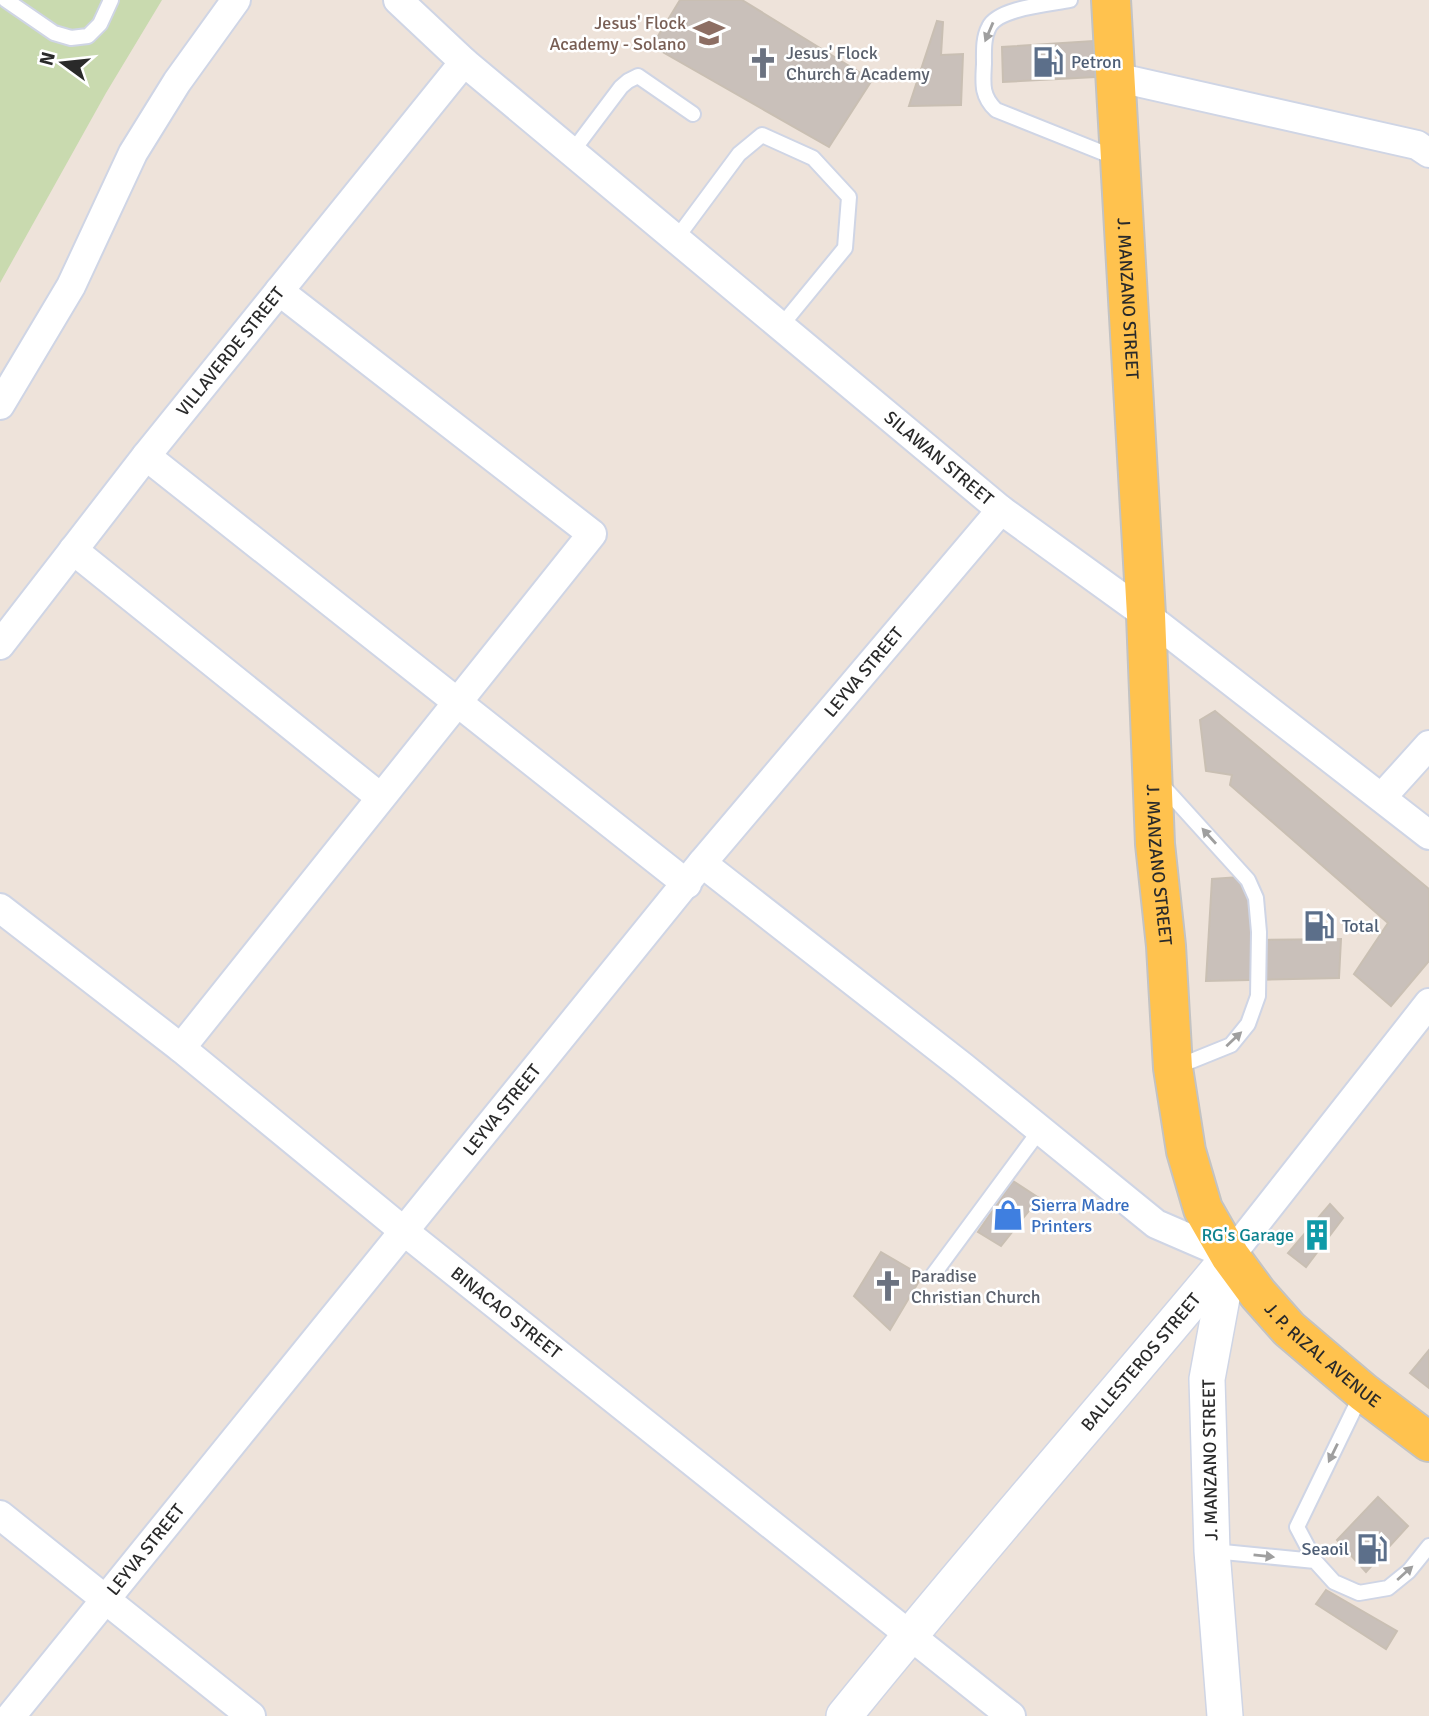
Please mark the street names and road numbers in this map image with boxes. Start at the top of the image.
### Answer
street label: J. MANZANO STREET [1112,217,1144,380]
street label: VILLAVERDE STREET [172,282,289,421]
street label: SILAWAN STREET [880,406,998,510]
street label: LEYVA STREET [819,622,908,722]
street label: J. MANZANO STREET [1142,784,1177,946]
street label: LEYVA STREET [458,1060,546,1160]
street label: BINACAO STREET [446,1262,566,1364]
street label: BALLESTEROS STREET [1076,1288,1205,1435]
street label: J. P. RIZAL AVENUE [1260,1298,1385,1413]
street label: J. MANZANO STREET [1198,1379,1222,1541]
street label: LEYVA STREET [102,1499,189,1600]

